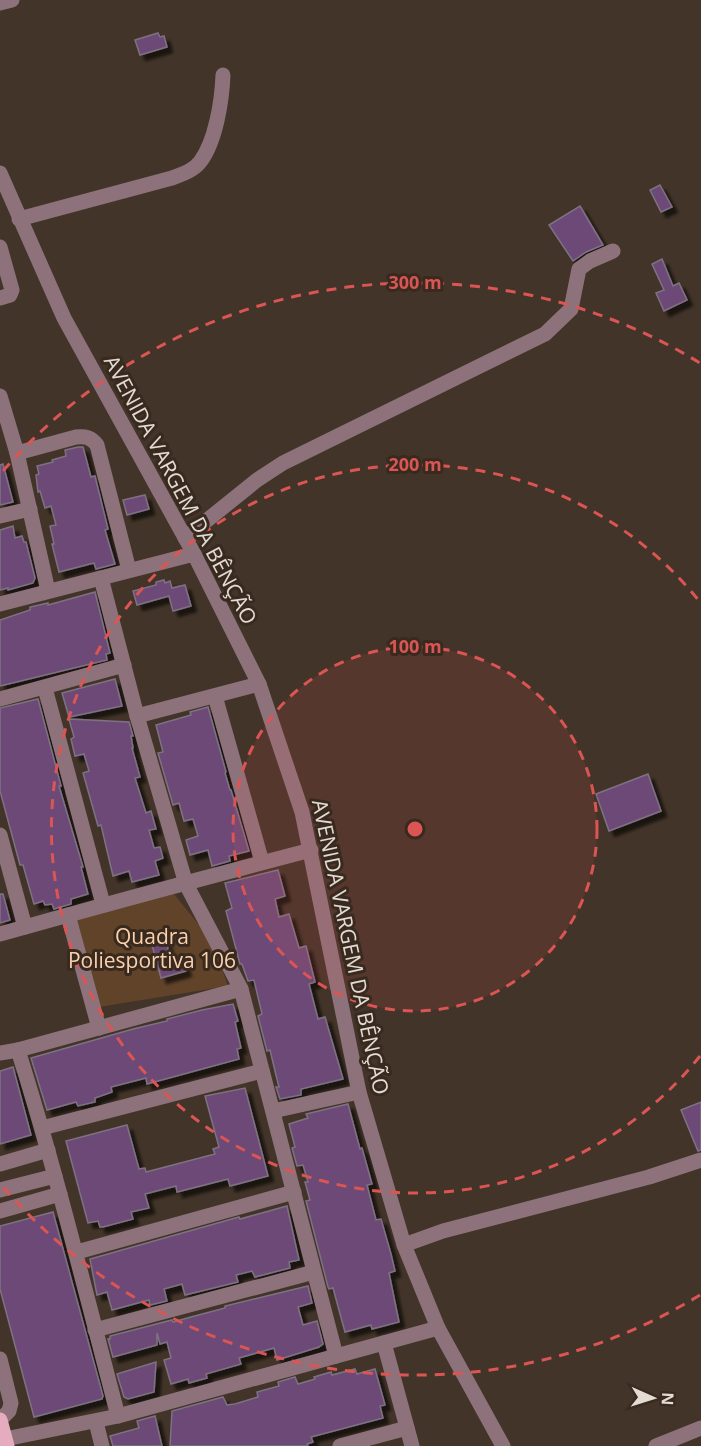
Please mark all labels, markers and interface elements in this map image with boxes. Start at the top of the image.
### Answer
text: 300 m [388,270,442,294]
street label: AVENIDA VARGEM DA BÊNÇÃO [98,350,264,629]
text: 200 m [388,452,442,476]
text: 100 m [388,634,442,658]
street label: AVENIDA VARGEM DA BÊNÇÃO [306,797,396,1097]
centre of rings [405,819,425,839]
park label: Quadra Poliesportiva 106 [68,922,236,974]
north arrow [623,1368,683,1428]
text: N [657,1392,679,1406]

